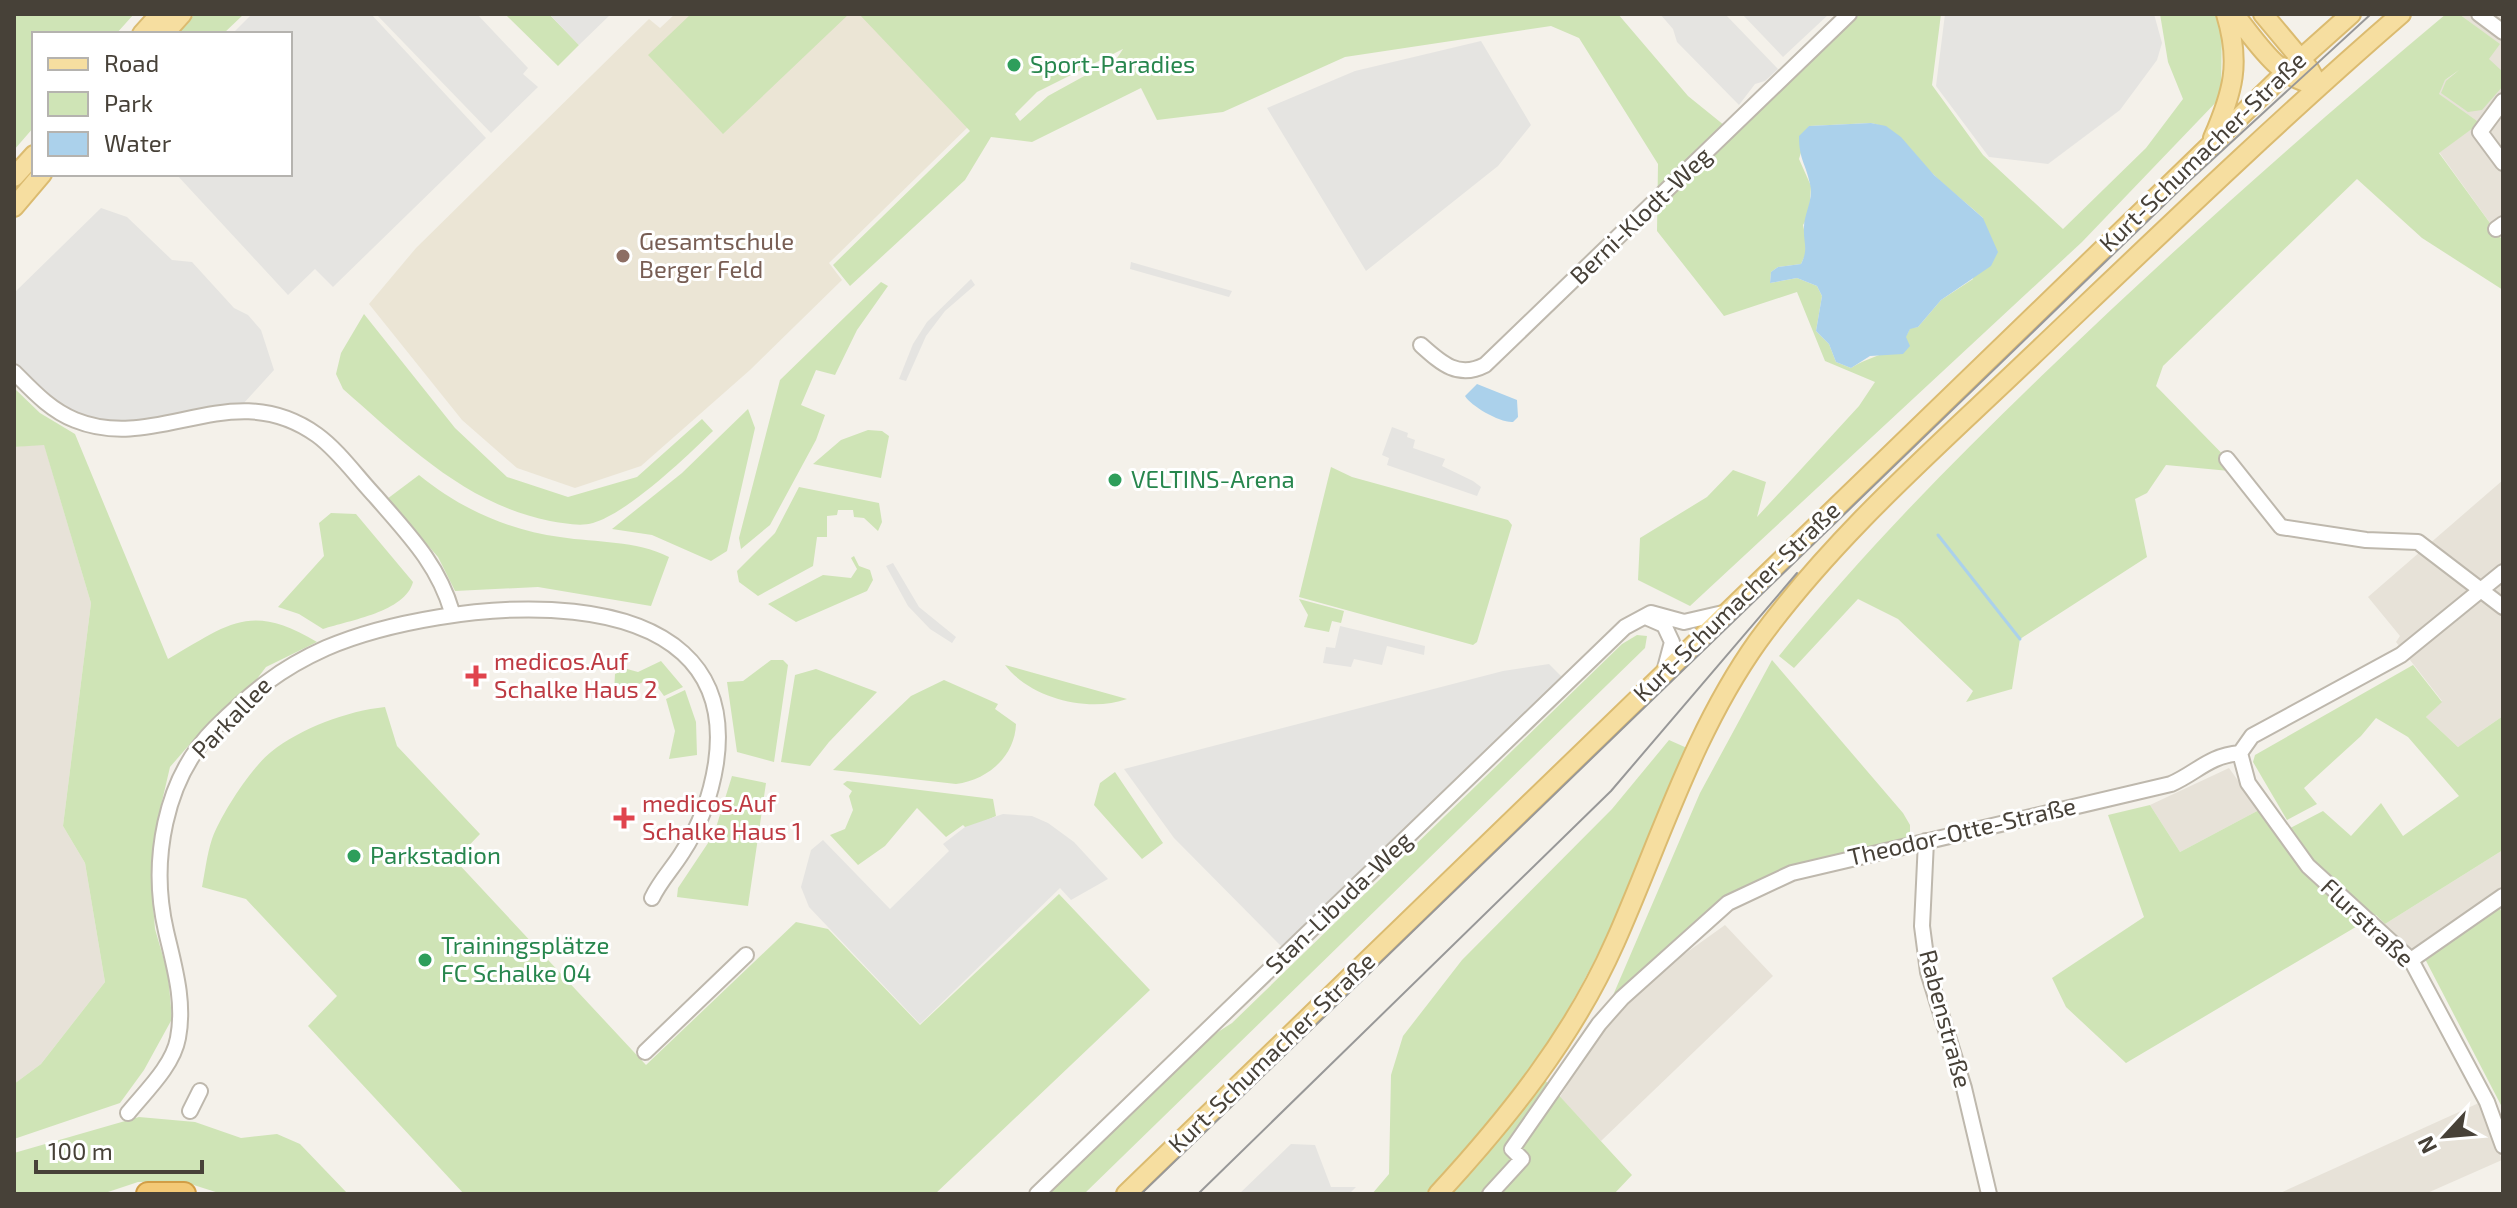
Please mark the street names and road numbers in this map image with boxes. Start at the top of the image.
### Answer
street label: Kurt-Schumacher-Straße [2093,45,2311,257]
street label: Berni-Klodt-Weg [1563,140,1717,290]
street label: Kurt-Schumacher-Straße [1627,495,1845,707]
street label: Parkallee [185,670,277,764]
street label: Theodor-Otte-Straße [1845,790,2079,871]
street label: Stan-Libuda-Weg [1259,825,1417,979]
street label: Flurstraße [2315,872,2421,972]
street label: Kurt-Schumacher-Straße [1162,946,1380,1158]
street label: Rabenstraße [1914,946,1979,1091]

